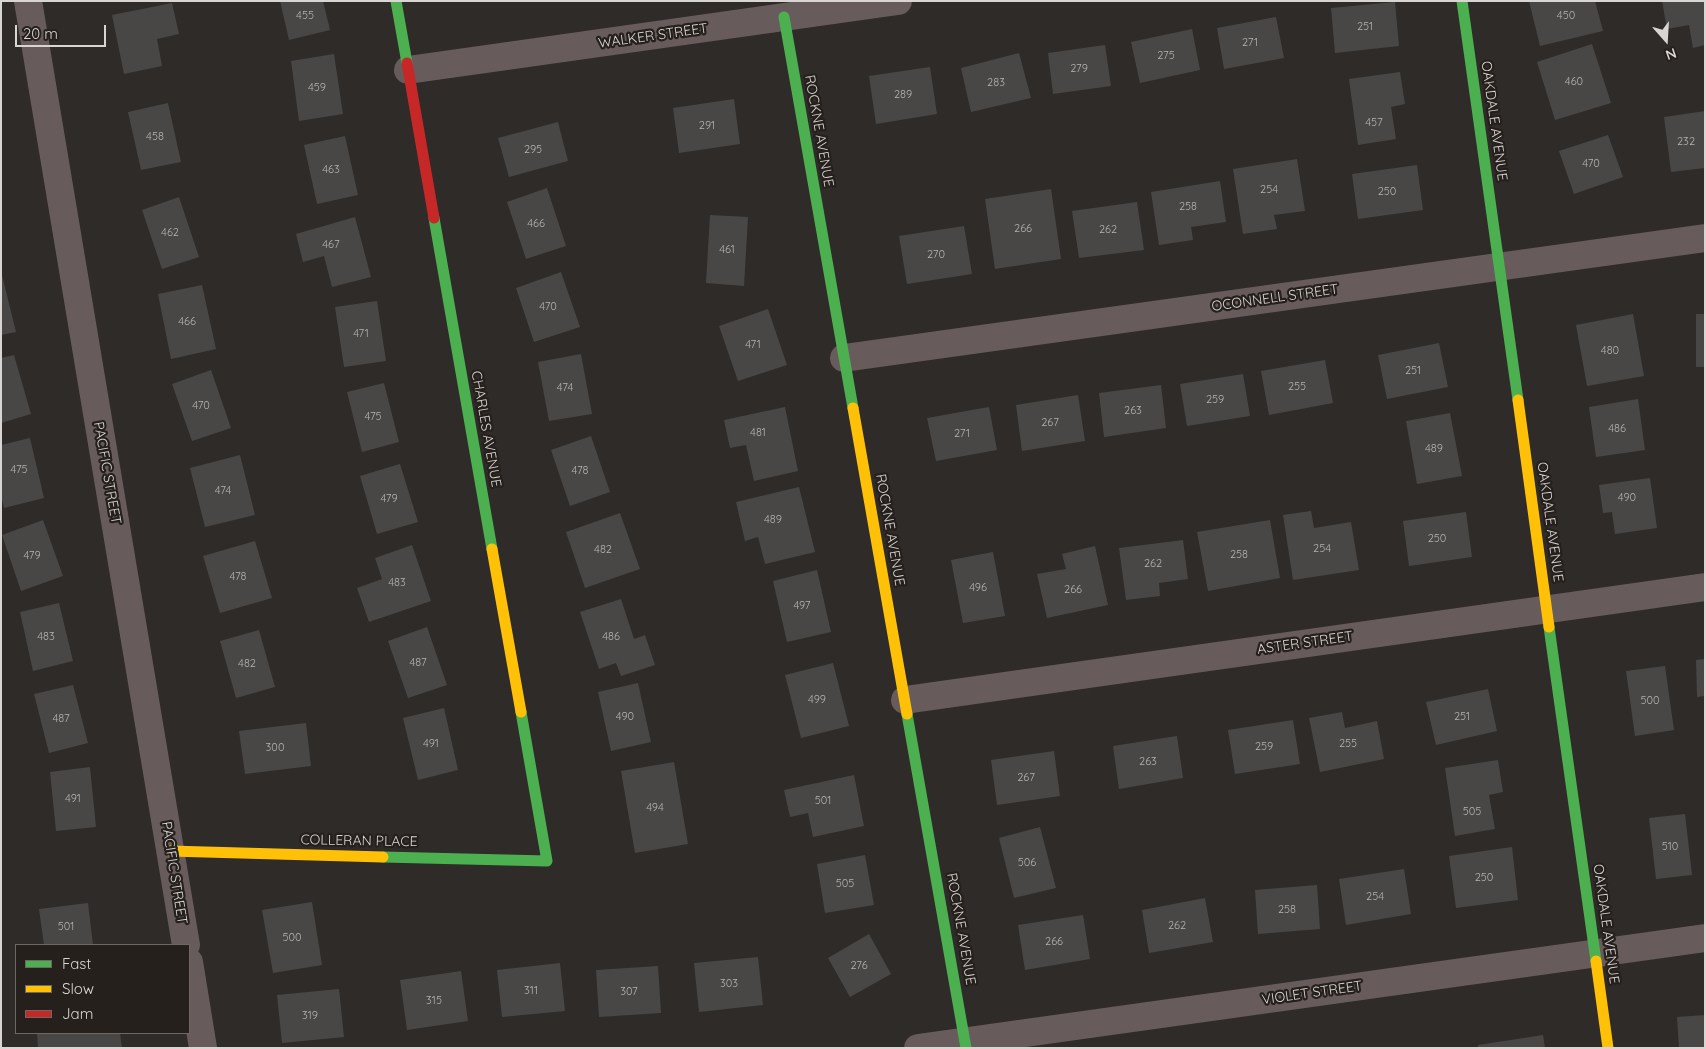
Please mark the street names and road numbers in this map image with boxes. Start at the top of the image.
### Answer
street label: WALKER STREET [597,20,709,52]
street label: OAKDALE AVENUE [1477,60,1511,182]
street label: ROCKNE AVENUE [801,74,837,188]
street label: OCONNELL STREET [1211,281,1339,315]
street label: CHARLES AVENUE [467,369,505,489]
street label: PACIFIC STREET [90,420,124,526]
street label: OAKDALE AVENUE [1533,461,1567,583]
street label: ROCKNE AVENUE [872,473,908,587]
street label: ASTER STREET [1256,628,1354,658]
street label: PACIFIC STREET [158,820,190,926]
street label: COLLERAN PLACE [300,832,418,850]
street label: OAKDALE AVENUE [1589,863,1623,985]
street label: ROCKNE AVENUE [943,872,979,986]
street label: VIOLET STREET [1261,978,1363,1008]

